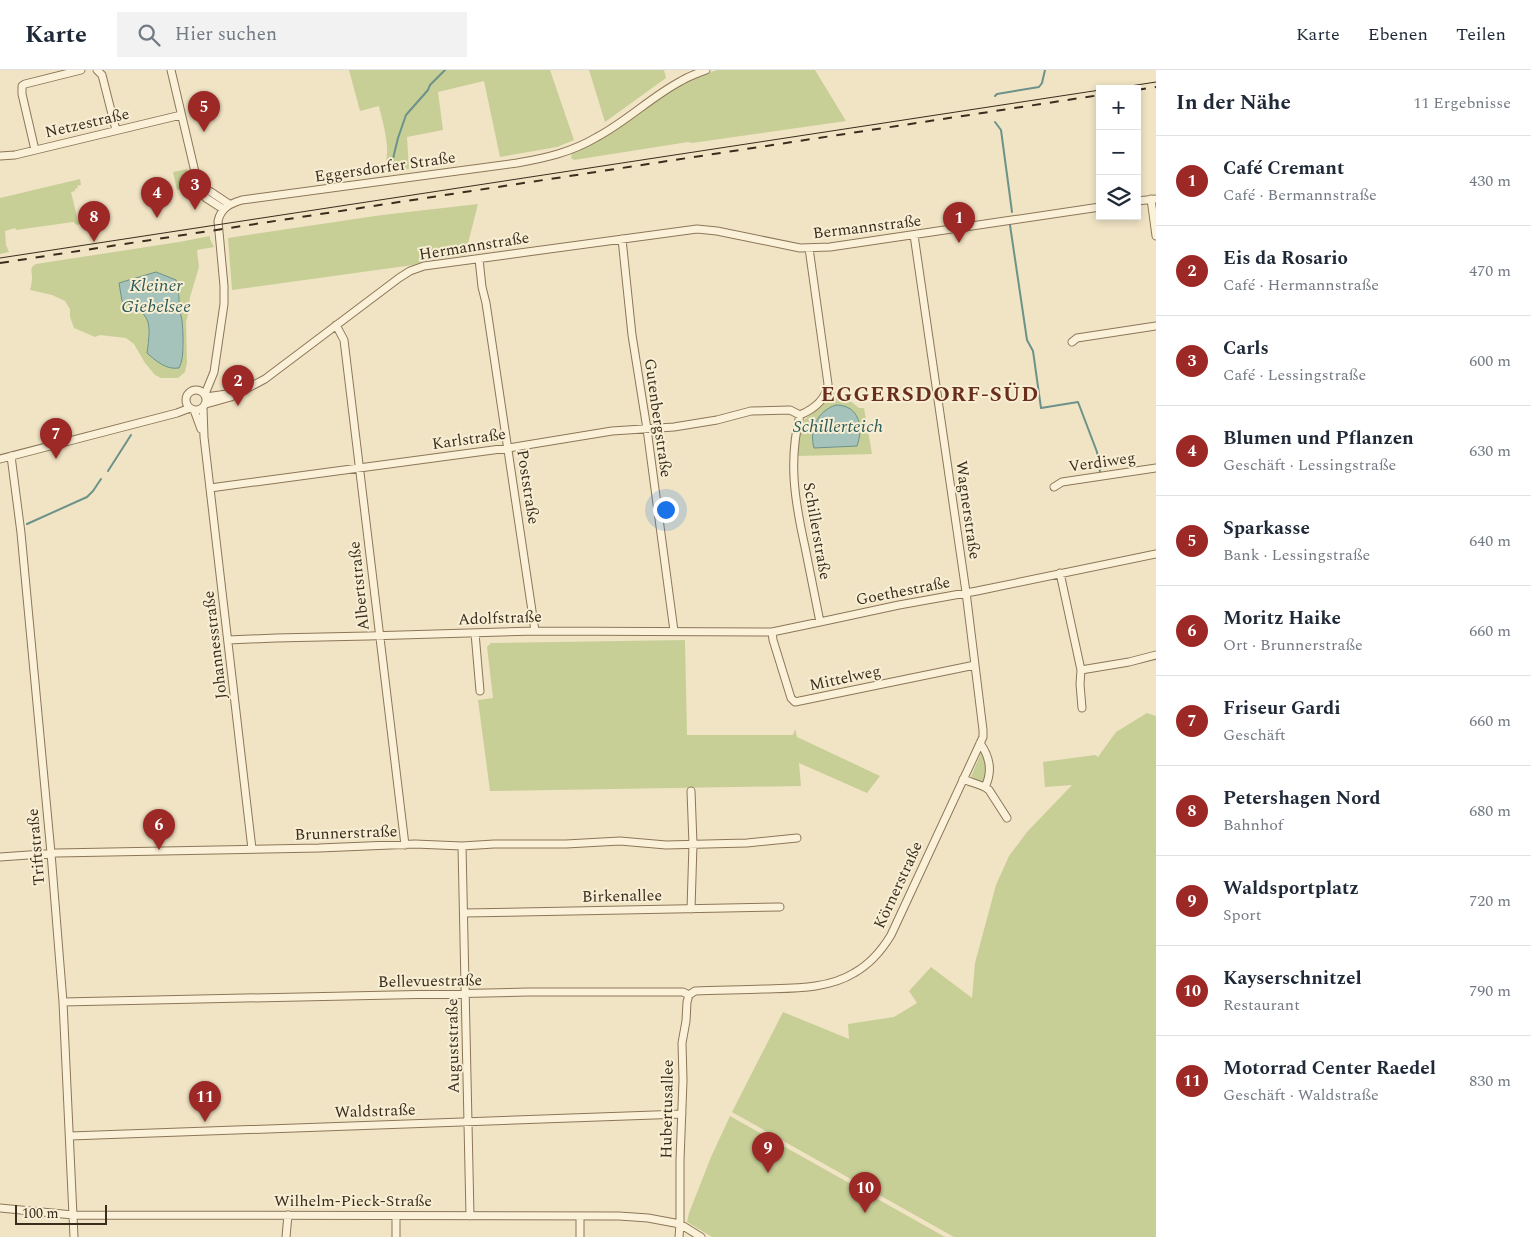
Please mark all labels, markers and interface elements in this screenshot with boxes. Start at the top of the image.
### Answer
search box [117,12,467,57]
text: Karte [25,17,87,53]
text: Hier suchen [175,20,277,49]
icon: search [135,21,163,49]
text: Karte [1296,21,1340,48]
text: Ebenen [1368,21,1428,48]
text: Teilen [1456,21,1506,48]
map controls [1096,85,1141,220]
button: + [1096,85,1141,130]
text: In der Nähe [1176,87,1291,119]
pin: 5 [188,91,220,132]
text: 11 Ergebnisse [1413,91,1511,115]
street label: Netzestraße [43,102,131,144]
button: − [1096,130,1141,175]
street label: Eggersdorfer Straße [313,145,457,189]
text: Café Cremant [1223,154,1344,183]
pin: 3 [179,169,211,210]
text: 1 [1188,169,1196,193]
text: 430 m [1469,169,1511,193]
button: layers [1096,175,1141,220]
pin: 4 [141,177,173,218]
text: Café · Bermannstraße [1223,183,1377,207]
pin: 8 [78,201,110,242]
pin: 1 [943,202,975,243]
street label: Bermannstraße [811,208,923,246]
street label: Hermannstraße [417,225,531,267]
text: Eis da Rosario [1223,244,1348,273]
text: 2 [1188,259,1196,283]
text: 470 m [1469,259,1511,283]
water label: Kleiner Giebelsee [121,272,191,320]
text: Café · Hermannstraße [1223,273,1379,297]
text: Carls [1223,334,1269,363]
text: 3 [1188,349,1196,373]
text: 600 m [1469,349,1511,373]
street label: Gutenbergstraße [638,357,678,479]
text: Café · Lessingstraße [1223,363,1366,387]
pin: 2 [222,365,254,406]
district label: EGGERSDORF-SÜD [821,379,1039,411]
water label: Schillerteich [793,413,883,440]
pin: 7 [40,418,72,459]
street label: Karlstraße [431,422,507,456]
text: Blumen und Pflanzen [1223,424,1414,453]
text: 4 [1188,439,1196,463]
text: 630 m [1469,439,1511,463]
street label: Verdiweg [1067,445,1137,479]
street label: Poststraße [510,448,546,526]
text: Geschäft · Lessingstraße [1223,453,1396,477]
street label: Wagnerstraße [949,459,987,561]
street label: Schillerstraße [797,480,837,582]
your location [653,497,679,523]
text: Sparkasse [1223,514,1310,543]
text: 5 [1188,529,1196,553]
text: 640 m [1469,529,1511,553]
street label: Albertstraße [342,540,376,632]
text: Bank · Lessingstraße [1223,543,1370,567]
street label: Goethestraße [854,570,952,612]
street label: Johannesstraße [196,589,234,701]
text: Moritz Haike [1223,604,1341,633]
street label: Adolfstraße [458,605,542,631]
text: 6 [1188,619,1196,643]
text: 660 m [1469,619,1511,643]
text: Ort · Brunnerstraße [1223,633,1363,657]
street label: Mittelweg [807,659,883,697]
text: Friseur Gardi [1223,694,1341,723]
text: 7 [1188,709,1196,733]
text: 660 m [1469,709,1511,733]
text: Geschäft [1223,723,1286,747]
text: Petershagen Nord [1223,784,1381,813]
text: 8 [1188,799,1196,823]
text: 680 m [1469,799,1511,823]
street label: Triftstraße [21,808,51,886]
pin: 6 [143,809,175,850]
text: Bahnhof [1223,813,1283,837]
street label: Brunnerstraße [294,819,398,847]
street label: Körnerstraße [867,837,929,933]
text: Waldsportplatz [1223,874,1359,903]
street label: Birkenallee [582,883,662,909]
text: 9 [1188,889,1196,913]
text: 720 m [1469,889,1511,913]
text: Sport [1223,903,1261,927]
text: Kayserschnitzel [1223,964,1362,993]
street label: Bellevuestraße [378,968,482,994]
text: 10 [1183,979,1201,1003]
text: 790 m [1469,979,1511,1003]
text: Restaurant [1223,993,1300,1017]
street label: Auguststraße [440,998,466,1094]
text: Motorrad Center Raedel [1223,1054,1436,1083]
street label: Hubertusallee [654,1059,680,1159]
text: 11 [1183,1069,1201,1093]
text: 830 m [1469,1069,1511,1093]
pin: 11 [189,1081,221,1122]
text: Geschäft · Waldstraße [1223,1083,1379,1107]
street label: Waldstraße [334,1098,416,1124]
pin: 9 [752,1132,784,1173]
pin: 10 [849,1172,881,1213]
street label: Wilhelm-Pieck-Straße [274,1189,432,1213]
scale bar [15,1202,108,1225]
text: 100 m [22,1203,59,1224]

